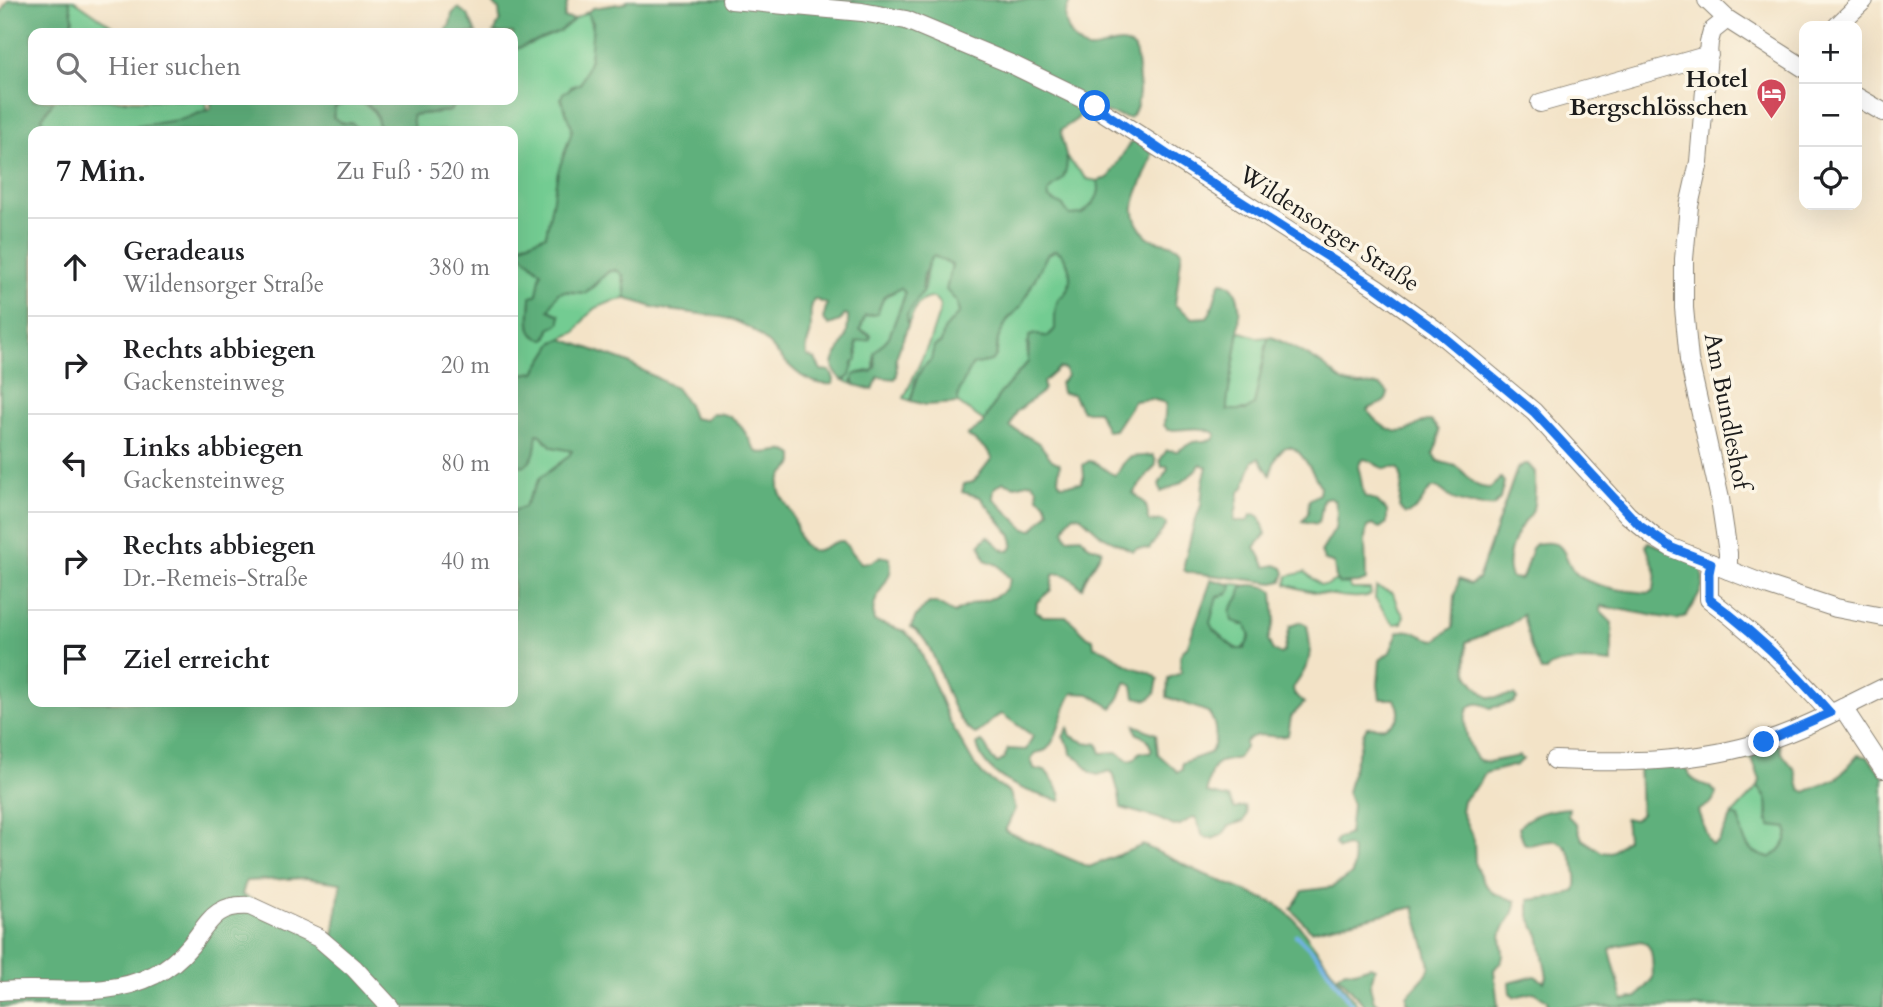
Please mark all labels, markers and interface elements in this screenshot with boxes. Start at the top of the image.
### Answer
map controls [1799,21,1862,210]
button: + [1799,21,1862,84]
search box [28,28,518,105]
icon: search [52,48,90,86]
text: Hier suchen [108,49,241,84]
place label: Hotel Bergschlösschen [1569,63,1749,124]
hotel icon: Hotel Bergschlösschen [1754,76,1788,120]
button: − [1799,84,1862,147]
route start [1079,90,1110,121]
button: locate [1799,147,1862,210]
text: 7 Min. [56,151,146,192]
text: Zu Fuß · 520 m [336,156,490,187]
street label: Wildensorger Straße [1231,157,1426,300]
text: Geradeaus [123,234,245,269]
icon: ahead [56,248,94,286]
text: 380 m [429,252,490,283]
text: Wildensorger Straße [123,269,324,300]
street label: Am Bundleshof [1696,330,1759,495]
text: Rechts abbiegen [123,332,315,367]
icon: right [56,346,94,384]
text: 20 m [441,350,490,381]
text: Gackensteinweg [123,367,284,398]
text: Links abbiegen [123,430,303,465]
icon: left [56,444,94,482]
text: 80 m [441,448,490,479]
text: Gackensteinweg [123,465,284,496]
text: Rechts abbiegen [123,528,315,563]
icon: right [56,542,94,580]
text: 40 m [441,546,490,577]
text: Dr.-Remeis-Straße [123,563,308,594]
icon: arrive [56,640,94,678]
text: Ziel erreicht [123,642,269,677]
route end [1748,726,1779,757]

